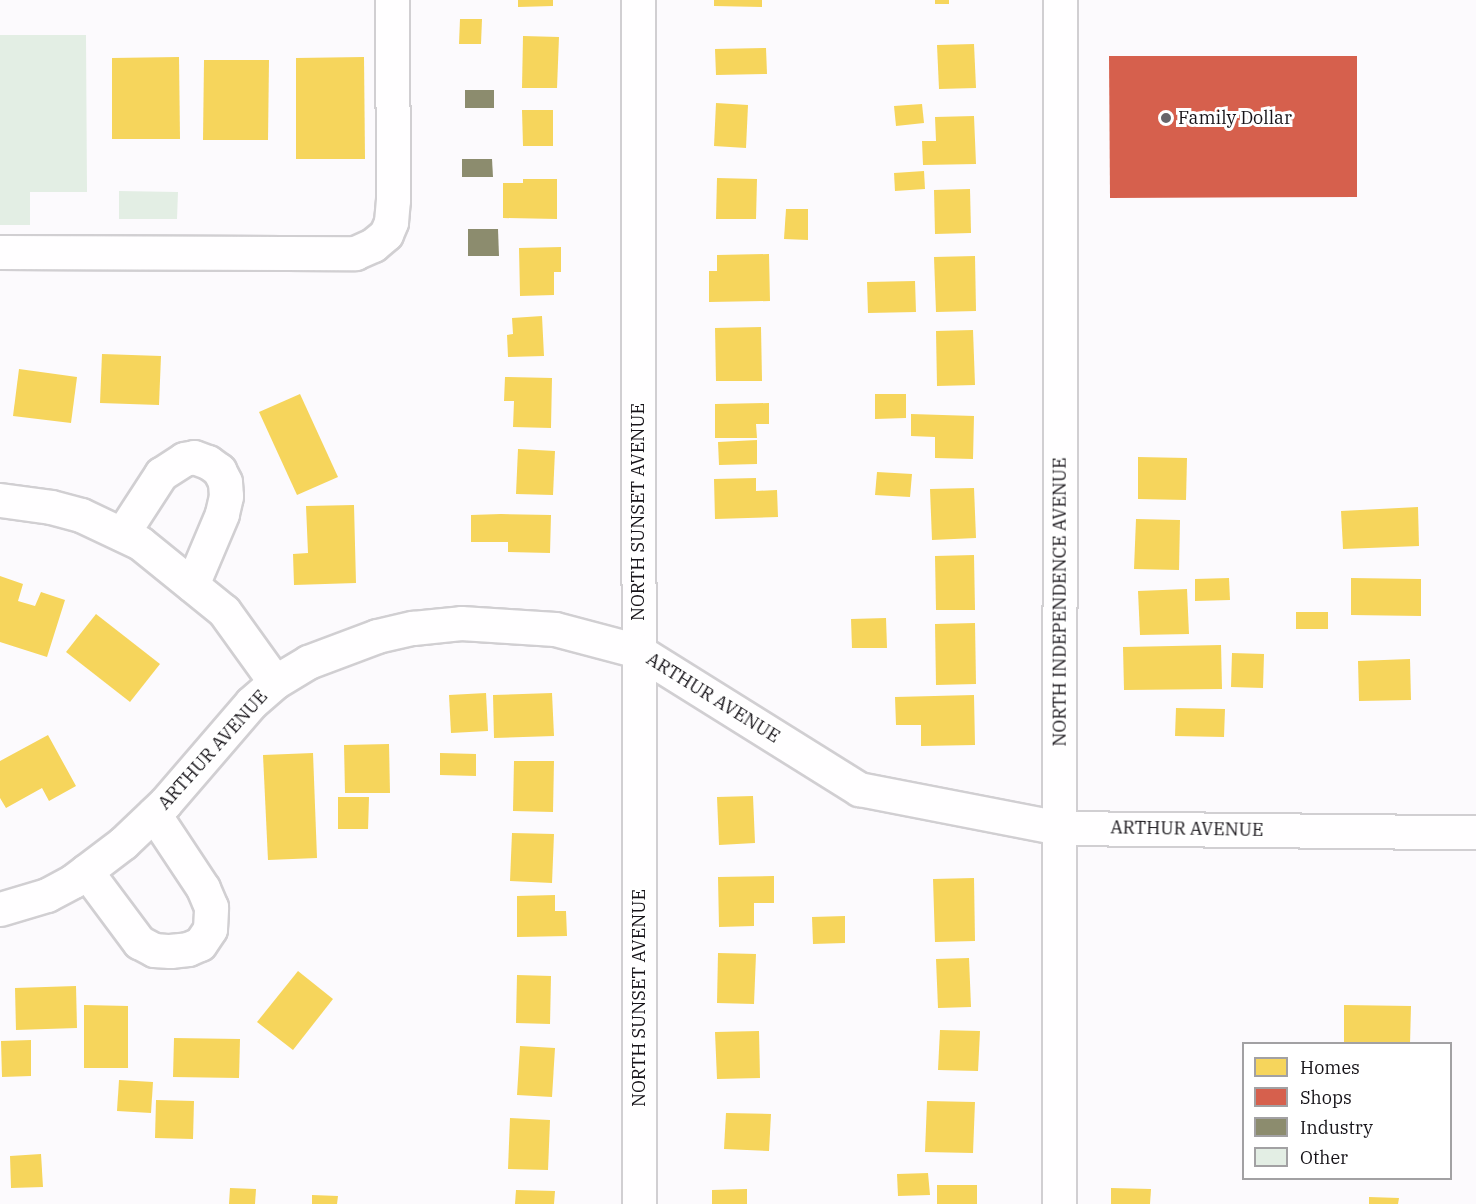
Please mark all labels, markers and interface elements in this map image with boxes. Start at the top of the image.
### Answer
place label: Family Dollar [1178,107,1292,129]
marker: Family Dollar [1159,111,1173,125]
street label: NORTH SUNSET AVENUE [627,403,649,621]
street label: NORTH INDEPENDENCE AVENUE [1049,457,1071,747]
street label: ARTHUR AVENUE [642,648,784,748]
street label: ARTHUR AVENUE [154,686,272,814]
street label: ARTHUR AVENUE [1110,817,1264,841]
street label: NORTH SUNSET AVENUE [628,889,650,1107]
legend [1242,1042,1452,1180]
text: Homes [1300,1056,1360,1079]
text: Shops [1300,1086,1352,1109]
text: Industry [1300,1116,1373,1139]
text: Other [1300,1146,1348,1169]

